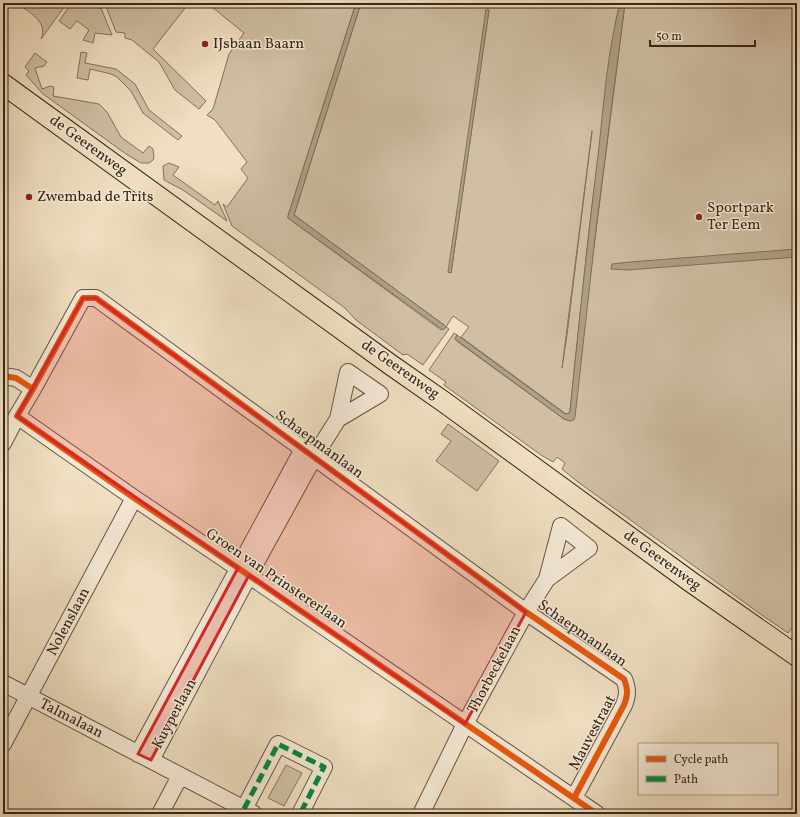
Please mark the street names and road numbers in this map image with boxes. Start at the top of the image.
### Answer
street label: de Geerenweg [45,111,132,182]
street label: de Geerenweg [356,335,444,405]
street label: Schaepmanlaan [270,406,368,484]
street label: Groen van Prinstererlaan [201,524,351,634]
street label: de Geerenweg [619,526,706,597]
street label: Nolenslaan [42,584,96,660]
street label: Schaepmanlaan [533,595,631,673]
street label: Thorbeckelaan [463,622,527,718]
street label: Kuyperlaan [148,675,202,753]
street label: Mauvestraat [564,692,622,774]
street label: Talmalaan [36,694,107,744]

